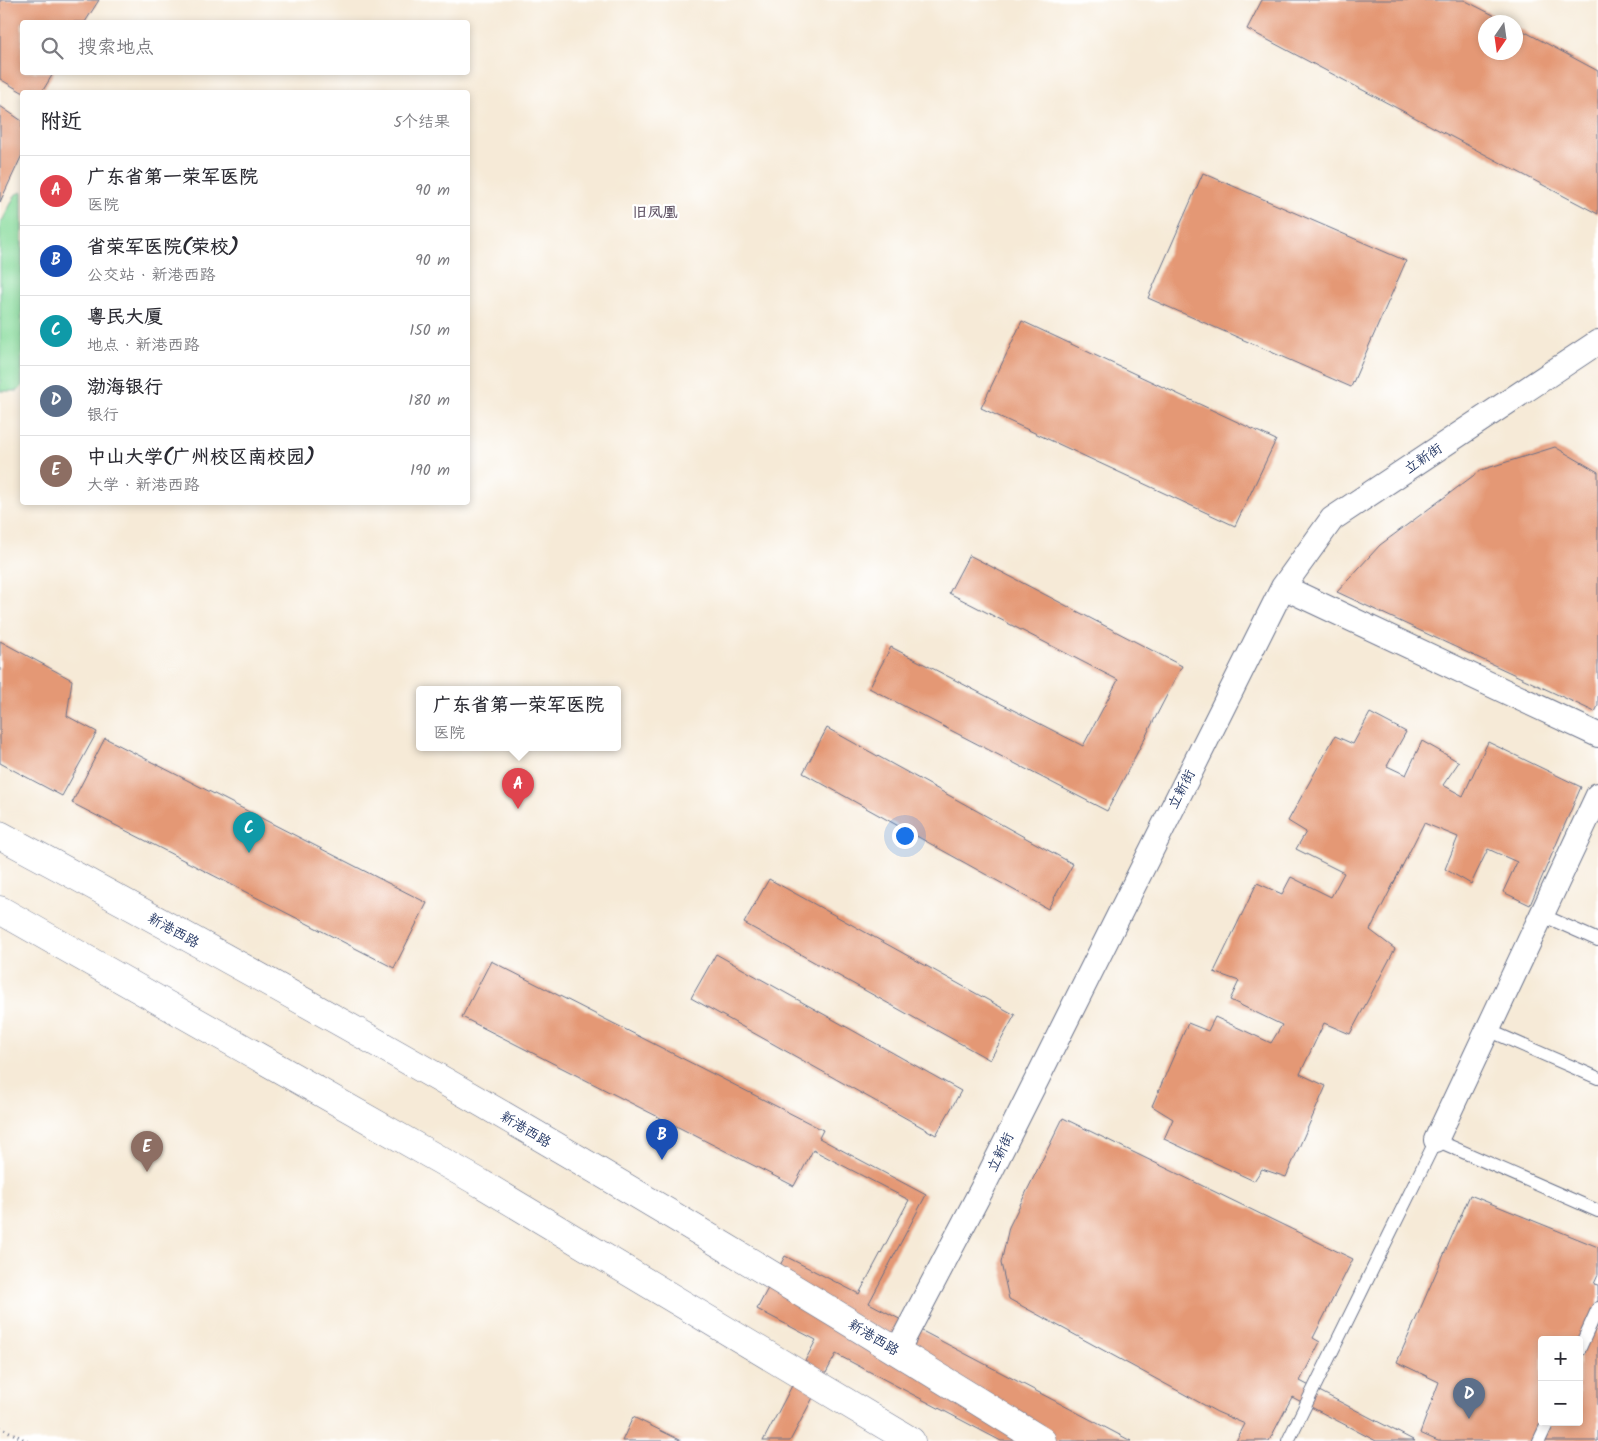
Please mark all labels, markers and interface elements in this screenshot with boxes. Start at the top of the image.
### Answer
north arrow [1478,15,1523,60]
search box [20,20,470,75]
text: 搜索地点 [78,33,154,63]
icon: search [38,34,66,62]
text: 附近 [40,106,82,139]
text: 5个结果 [393,110,450,135]
text: 广东省第一荣军医院 [87,163,258,193]
text: A [51,178,61,203]
text: 90 m [415,178,450,203]
text: 医院 [87,193,119,218]
district label: 旧凤凰 [632,201,678,225]
text: 省荣军医院(荣校) [87,233,239,263]
text: B [51,248,61,273]
text: 90 m [415,248,450,273]
text: 公交站 · 新港西路 [87,263,216,288]
text: 粤民大厦 [87,303,163,333]
text: C [51,318,61,343]
text: 150 m [409,318,450,343]
text: 地点 · 新港西路 [87,333,200,358]
text: 渤海银行 [87,373,163,403]
text: D [51,388,61,413]
text: 180 m [408,388,450,413]
text: 银行 [87,403,119,428]
street label: 立新街 [1400,438,1447,480]
text: 中山大学(广州校区南校园) [87,443,315,473]
text: E [52,458,60,483]
text: 190 m [410,458,450,483]
text: 大学 · 新港西路 [87,473,200,498]
popup [416,686,621,751]
text: 广东省第一荣军医院 [433,691,604,721]
text: 医院 [433,721,465,746]
street label: 立新街 [1163,766,1201,813]
pin: A [502,768,534,809]
pin: C [233,812,265,853]
your location [892,823,918,849]
street label: 新港西路 [144,908,203,954]
street label: 新港西路 [496,1106,555,1154]
pin: B [646,1119,678,1160]
street label: 立新街 [982,1129,1020,1176]
pin: E [131,1131,163,1172]
street label: 新港西路 [844,1314,903,1362]
map controls [1538,1336,1583,1426]
button: + [1538,1336,1583,1381]
pin: D [1453,1378,1485,1419]
button: − [1538,1381,1583,1426]

